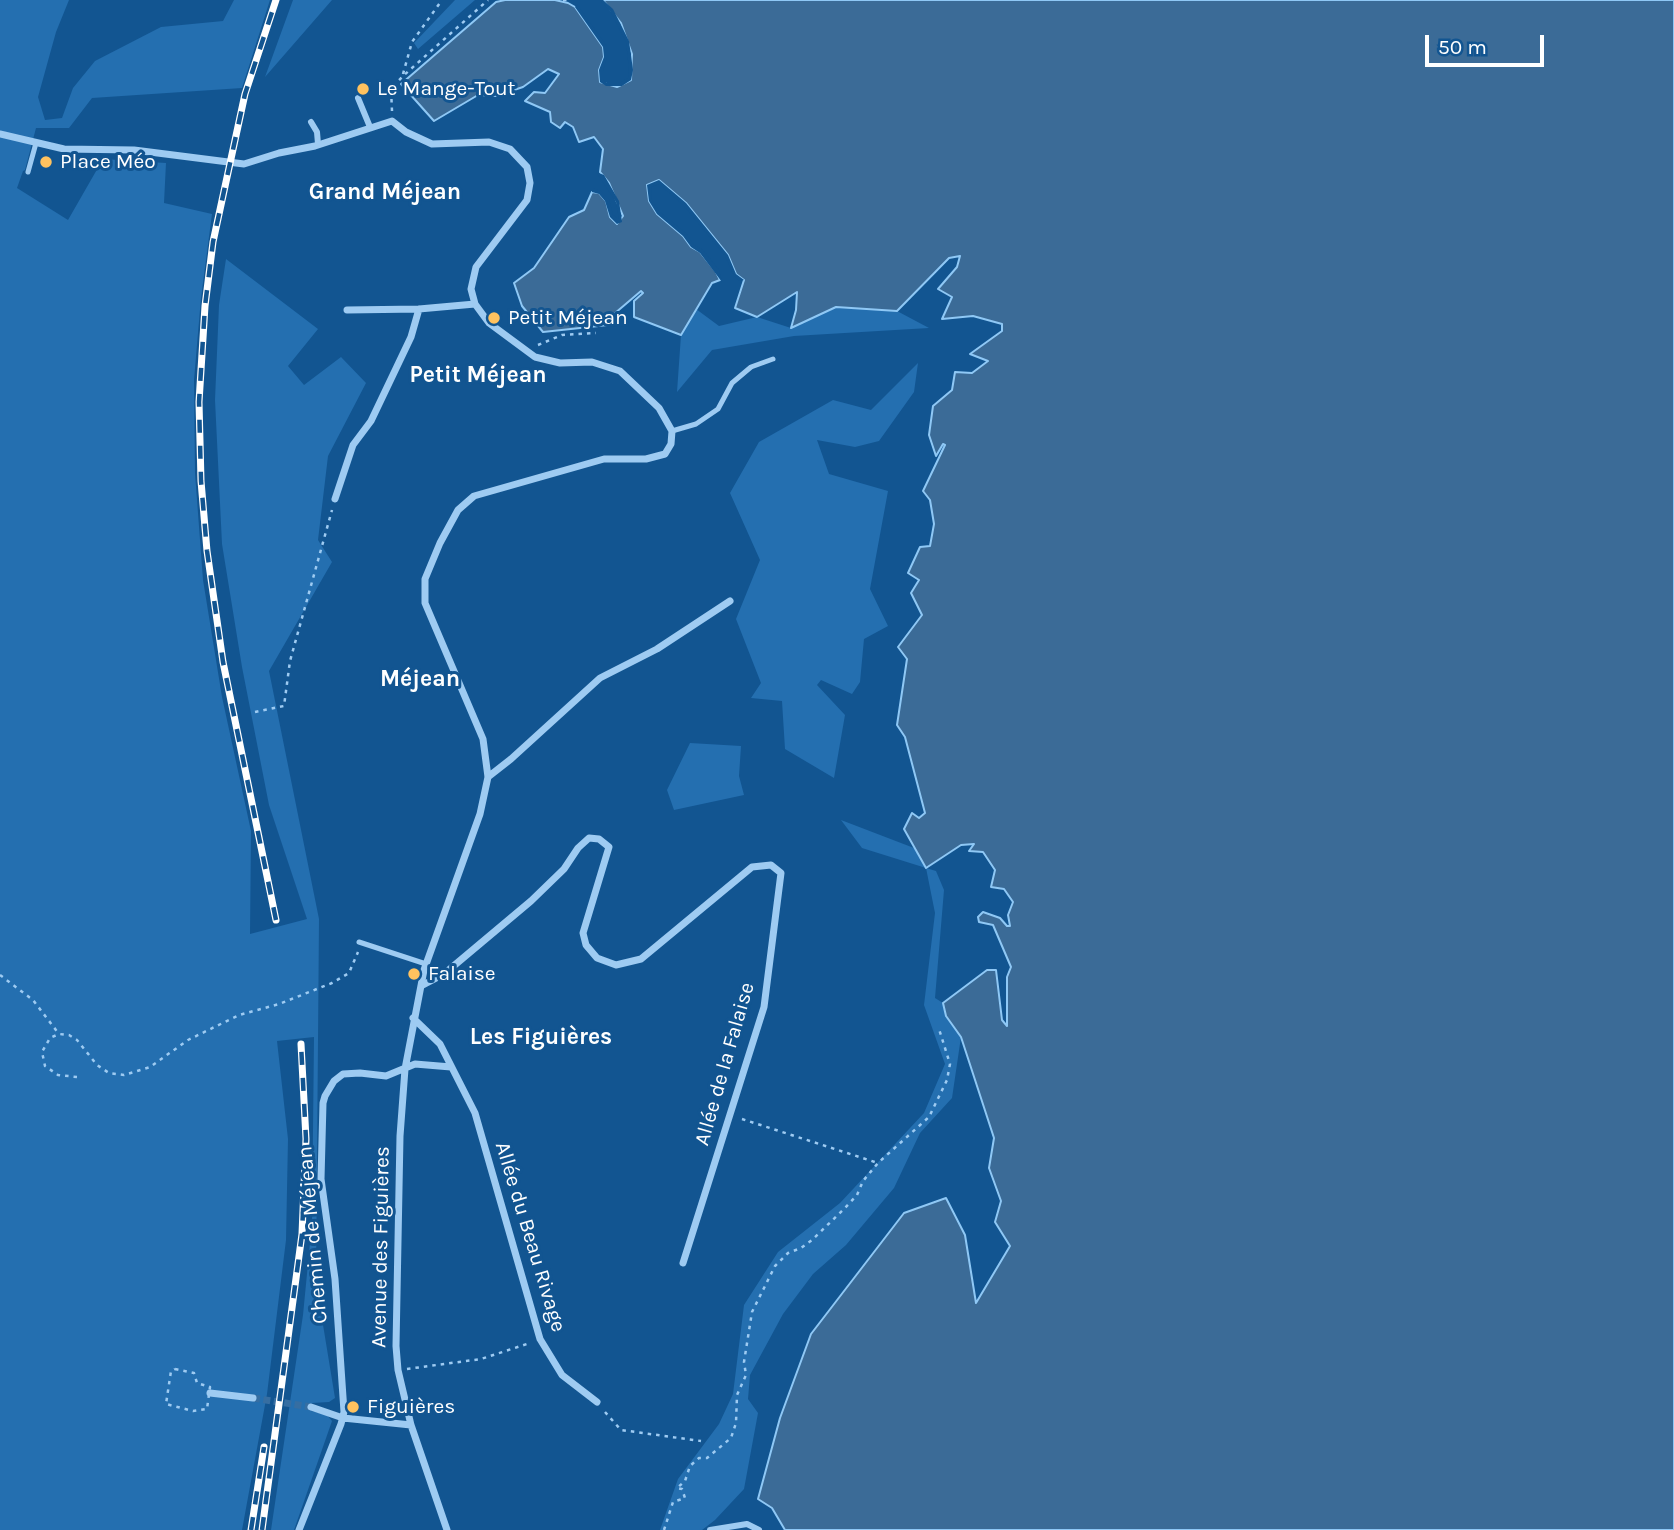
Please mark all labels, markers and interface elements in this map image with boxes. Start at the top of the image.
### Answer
scale bar [1429,21,1548,65]
text: 50 m [1438,35,1487,59]
place label: Le Mange-Tout [377,76,515,102]
marker: Le Mange-Tout [355,81,371,97]
place label: Place Méo [60,149,156,175]
marker: Place Méo [38,154,54,170]
district label: Grand Méjean [309,178,461,206]
place label: Petit Méjean [508,305,628,331]
marker: Petit Méjean [486,310,502,326]
district label: Petit Méjean [409,361,547,389]
district label: Méjean [380,665,460,693]
place label: Falaise [428,961,496,987]
marker: Falaise [406,966,422,982]
street label: Allée de la Falaise [690,979,760,1149]
district label: Les Figuières [470,1023,612,1051]
street label: Allée du Beau Rivage [489,1139,571,1335]
street label: Chemin de Méjean [293,1145,333,1325]
street label: Avenue des Figuières [367,1146,395,1348]
place label: Figuières [367,1394,455,1420]
marker: Figuières [345,1399,361,1415]

